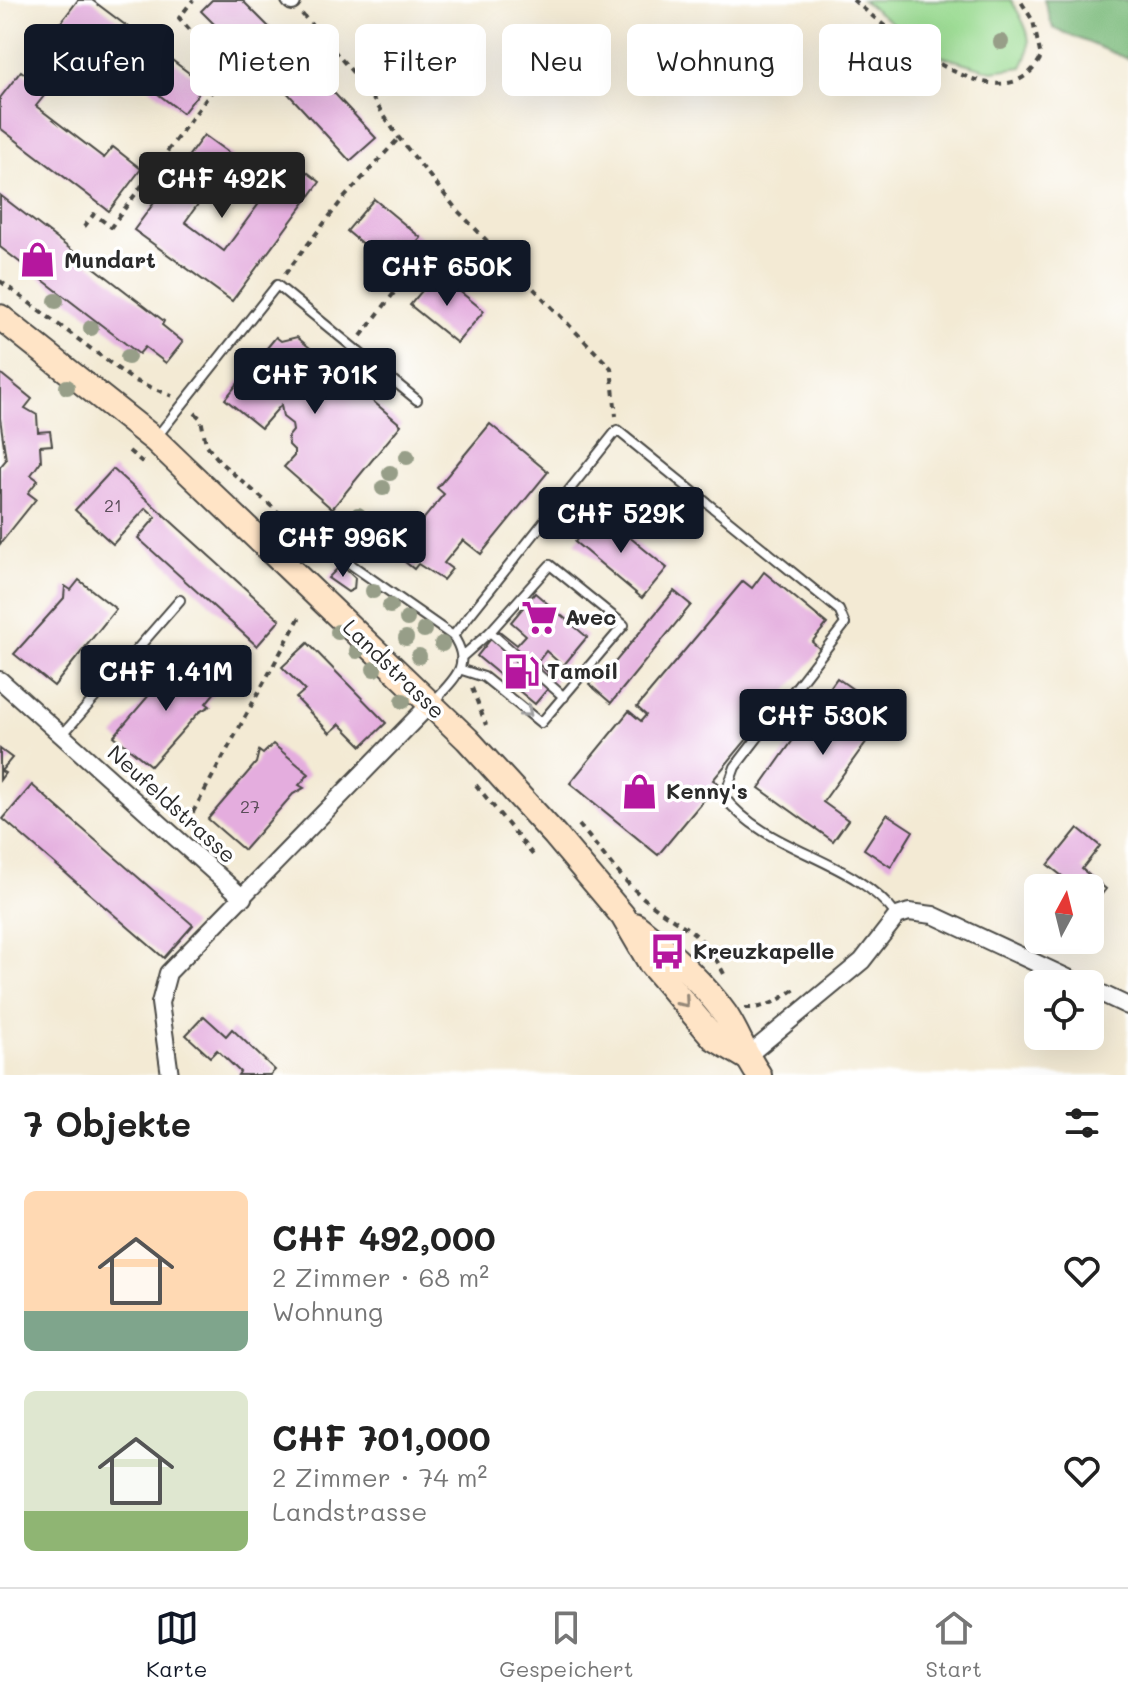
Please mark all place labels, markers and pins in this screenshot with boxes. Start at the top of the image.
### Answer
pin: CHF 492K [139,152,305,220]
pin: CHF 650K [364,240,530,308]
shop icon: Mundart [19,241,57,279]
place label: Mundart [64,245,156,274]
pin: CHF 701K [232,348,398,416]
pin: CHF 529K [538,487,704,555]
pin: CHF 996K [260,511,426,579]
supermarket icon: Avec [520,598,558,636]
place label: Avec [565,602,616,631]
pin: CHF 1.41M [74,645,258,713]
fuel station icon: Tamoil [502,652,540,690]
place label: Tamoil [547,656,618,685]
pin: CHF 530K [740,689,906,757]
shop icon: Kenny's [621,772,659,810]
place label: Kenny's [666,776,748,805]
bus stop icon: Kreuzkapelle [648,932,686,970]
place label: Kreuzkapelle [693,936,834,965]

